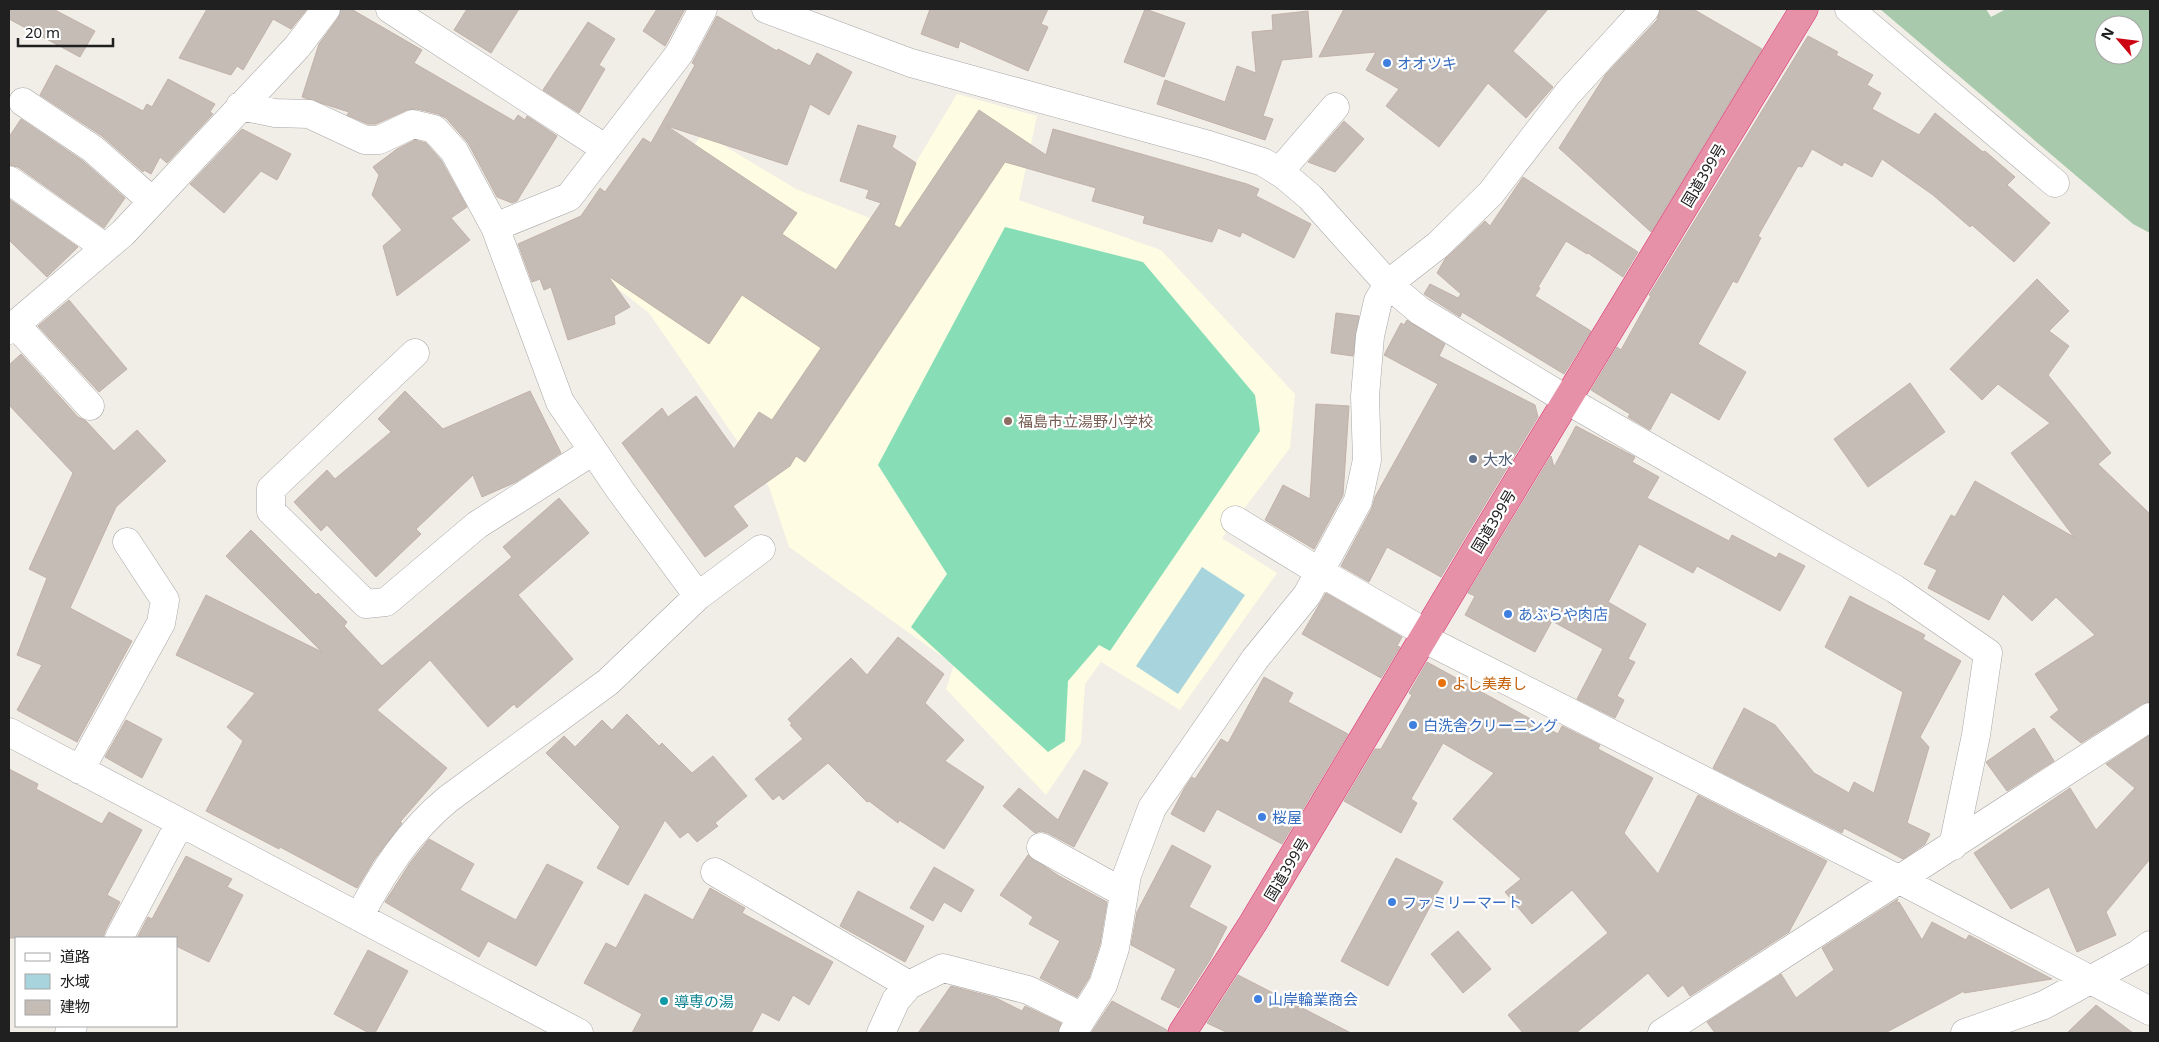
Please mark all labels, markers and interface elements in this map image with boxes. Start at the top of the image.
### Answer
scale bar [18,15,112,47]
north arrow [2094,15,2144,65]
text: 20 m [25,22,60,42]
text: N [2096,24,2118,43]
place label: オオツキ [1397,53,1457,73]
marker: オオツキ [1381,57,1393,69]
street label: 国道399号 [1676,140,1730,210]
place label: 福島市立湯野小学校 [1018,411,1153,431]
marker: 福島市立湯野小学校 [1002,415,1014,427]
place label: 大水 [1483,449,1513,469]
marker: 大水 [1467,453,1479,465]
street label: 国道399号 [1466,486,1520,556]
place label: あぶらや肉店 [1518,604,1608,624]
marker: あぶらや肉店 [1502,608,1514,620]
place label: よし美寿し [1452,673,1527,693]
marker: よし美寿し [1436,677,1448,689]
place label: 白洗舎クリーニング [1423,715,1558,735]
marker: 白洗舎クリーニング [1407,719,1419,731]
place label: 桜屋 [1272,807,1302,827]
marker: 桜屋 [1256,811,1268,823]
street label: 国道399号 [1259,834,1313,904]
place label: ファミリーマート [1402,892,1522,912]
marker: ファミリーマート [1386,896,1398,908]
legend [15,937,178,1027]
text: 道路 [60,946,90,966]
text: 水域 [60,971,90,991]
place label: 山岸輪業商会 [1268,989,1358,1009]
place label: 導専の湯 [674,991,734,1011]
marker: 山岸輪業商会 [1252,993,1264,1005]
marker: 導専の湯 [658,995,670,1007]
text: 建物 [60,996,90,1016]

